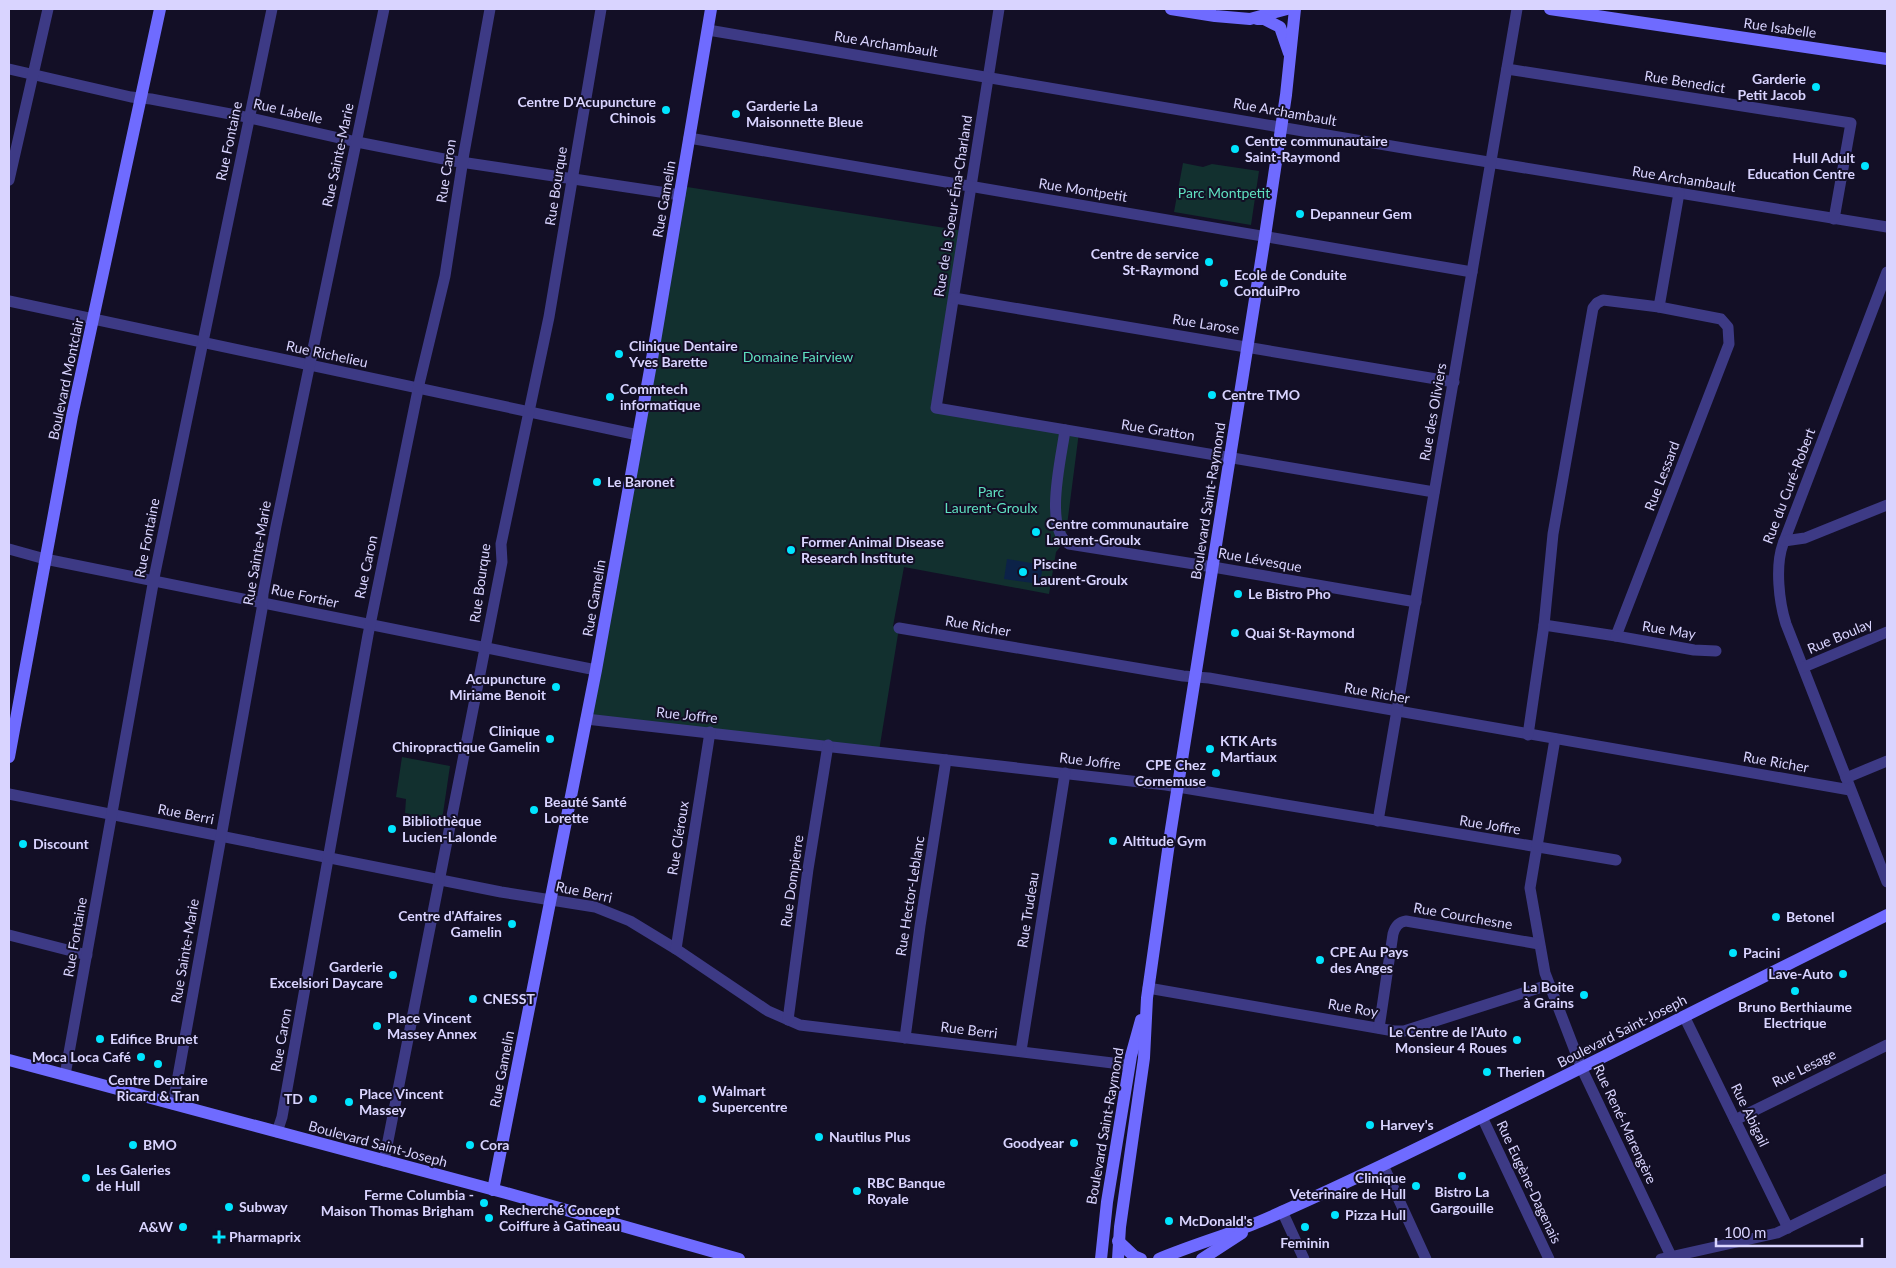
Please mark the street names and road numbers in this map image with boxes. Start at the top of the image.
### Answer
street label: Rue Isabelle [1743,14,1818,41]
street label: Rue Archambault [833,27,939,60]
street label: Rue Benedict [1643,67,1727,96]
street label: Rue Labelle [252,94,324,127]
street label: Rue Archambault [1232,94,1338,129]
street label: Rue Fontaine [212,100,245,182]
street label: Rue Sainte-Marie [318,101,357,208]
street label: Rue de la Soeur-Éna-Charland [930,114,975,298]
street label: Rue Caron [432,138,459,204]
street label: Rue Bourque [541,145,570,227]
street label: Rue Gamelin [648,159,679,239]
street label: Rue Archambault [1631,162,1737,195]
street label: Rue Montpetit [1038,174,1129,205]
street label: Rue Larose [1171,310,1241,337]
street label: Boulevard Montclair [44,316,87,441]
street label: Rue Richelieu [285,337,369,370]
street label: Rue des Oliviers [1416,362,1449,462]
street label: Rue Gratton [1120,415,1196,444]
street label: Boulevard Saint-Raymond [1187,421,1228,581]
street label: Rue du Curé-Robert [1759,426,1818,546]
street label: Rue Lessard [1641,439,1683,513]
street label: Rue Fontaine [130,497,163,579]
street label: Rue Sainte-Marie [239,499,274,607]
street label: Rue Caron [351,534,380,600]
street label: Rue Bourque [466,542,493,624]
street label: Rue Lévesque [1217,544,1303,575]
street label: Rue Gamelin [578,558,609,638]
street label: Rue Fortier [270,580,340,611]
street label: Rue Richer [944,611,1012,640]
street label: Rue Boulay [1805,614,1876,657]
street label: Rue May [1641,617,1698,642]
street label: Rue Richer [1343,678,1411,707]
street label: Rue Joffre [655,703,719,726]
street label: Rue Richer [1742,747,1810,776]
street label: Rue Joffre [1058,748,1122,773]
street label: Rue Berri [156,800,216,827]
street label: Rue Cléroux [663,800,692,876]
street label: Rue Joffre [1458,811,1522,838]
street label: Rue Dompierre [777,834,806,928]
street label: Rue Hector-Leblanc [892,834,927,957]
street label: Rue Trudeau [1013,871,1042,949]
street label: Rue Berri [554,877,614,906]
street label: Rue Fontaine [59,896,90,978]
street label: Rue Sainte-Marie [167,897,202,1005]
street label: Rue Courchesne [1412,898,1514,933]
street label: Boulevard Saint-Joseph [1554,990,1689,1071]
street label: Rue Roy [1327,995,1380,1020]
street label: Rue Caron [267,1007,294,1073]
street label: Rue Berri [940,1018,998,1041]
street label: Rue Gamelin [486,1029,517,1109]
street label: Rue Lesage [1769,1045,1838,1090]
street label: Boulevard Saint-Raymond [1082,1046,1127,1206]
street label: Rue René-Marengère [1590,1061,1661,1186]
street label: Rue Abigail [1728,1080,1773,1149]
street label: Boulevard Saint-Joseph [307,1117,449,1170]
street label: Rue Eugène-Dagenais [1493,1117,1565,1246]

